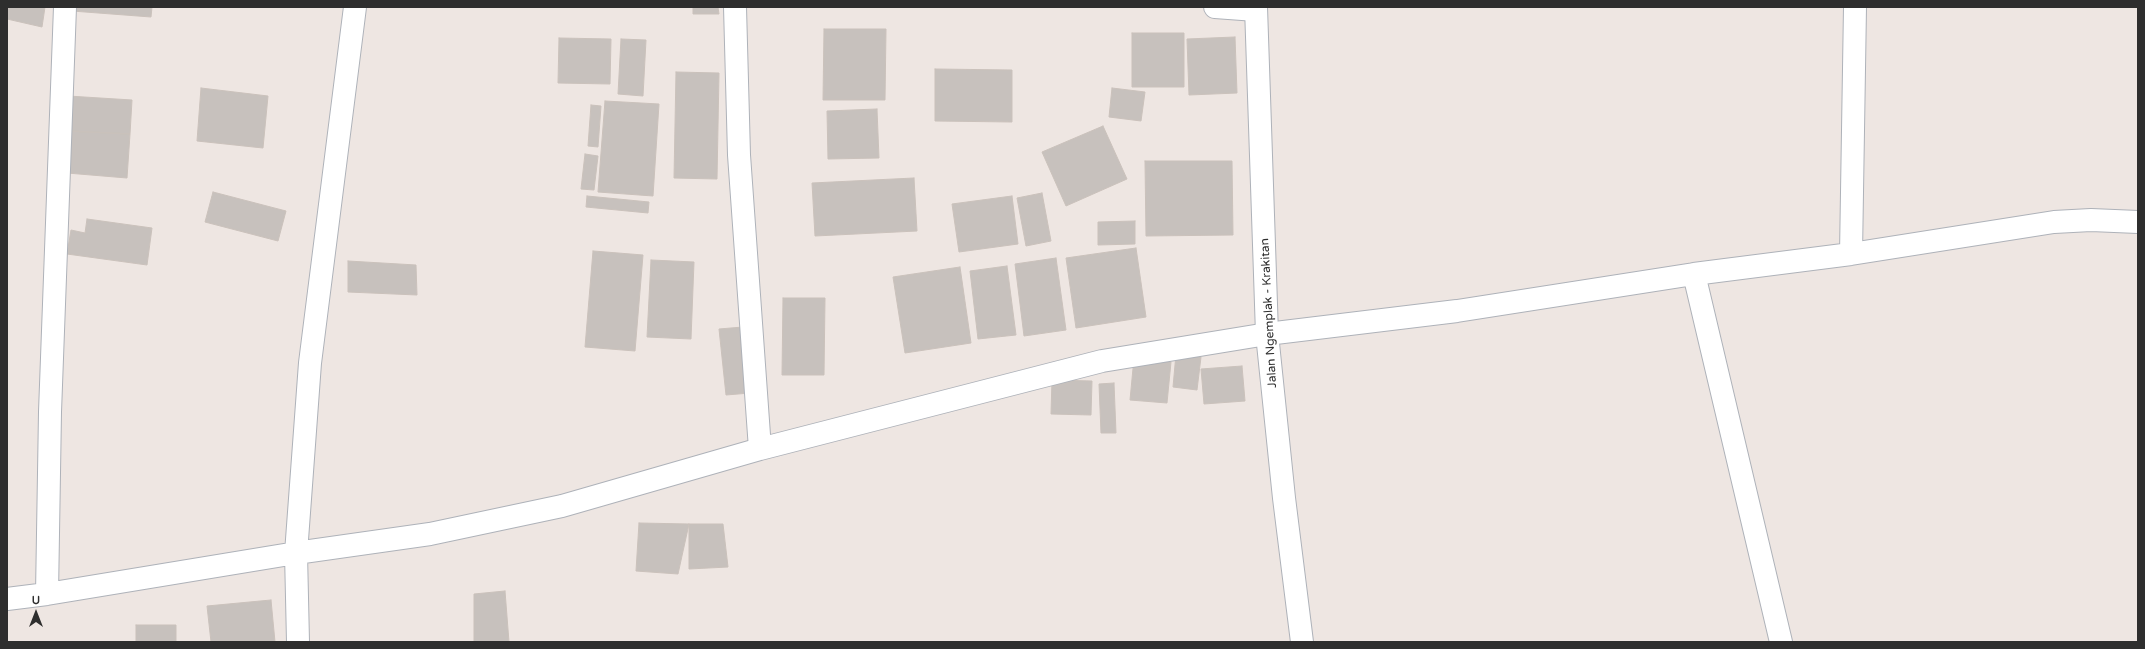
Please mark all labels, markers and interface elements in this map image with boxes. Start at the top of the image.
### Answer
street label: Jalan Ngemplak - Krakitan [1258,238,1280,388]
north arrow [16,593,56,633]
text: U [32,594,40,607]

